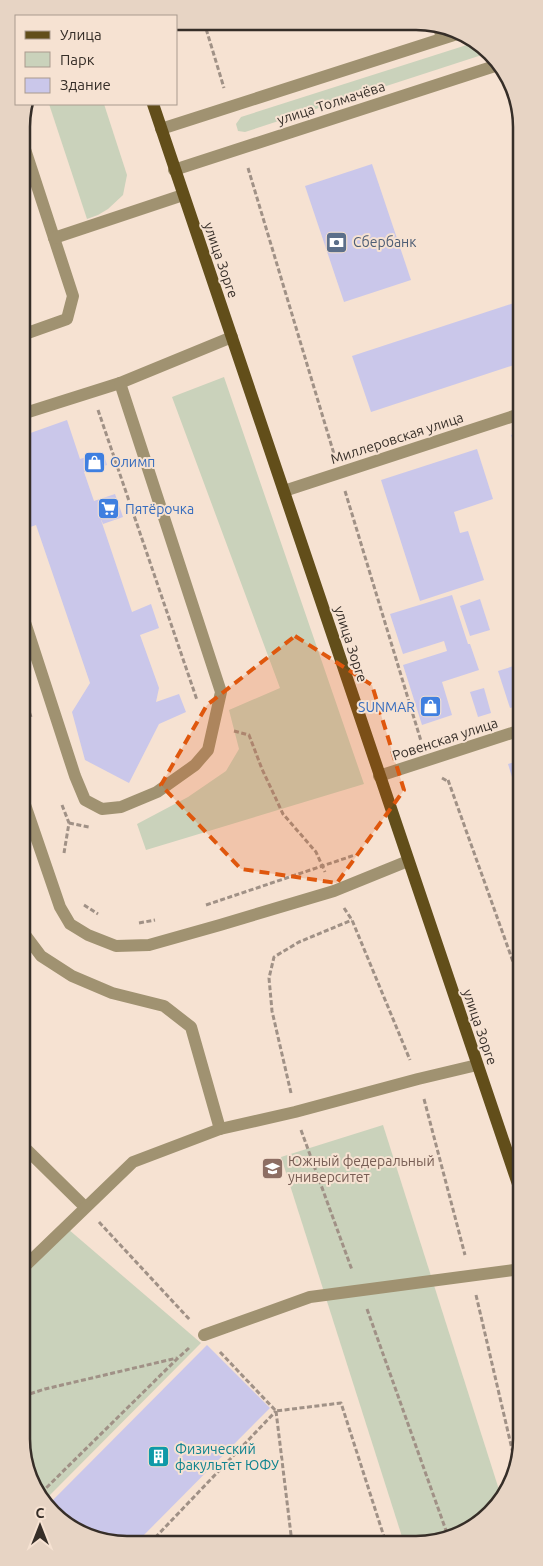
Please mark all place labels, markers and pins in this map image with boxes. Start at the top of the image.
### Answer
bank icon: Сбербанк [325,230,349,254]
place label: Сбербанк [353,234,416,250]
shop icon: Олимп [82,450,106,474]
place label: Олимп [110,454,155,470]
supermarket icon: Пятёрочка [97,497,121,521]
place label: Пятёрочка [125,501,194,517]
shop icon: SUNMAR [419,695,443,719]
place label: SUNMAR [358,699,415,715]
place label: Южный федеральный университет [288,1153,435,1185]
school or university icon: Южный федеральный университет [260,1157,284,1181]
place label: Физический факультет ЮФУ [175,1441,279,1473]
building icon: Физический факультет ЮФУ [147,1445,171,1469]

